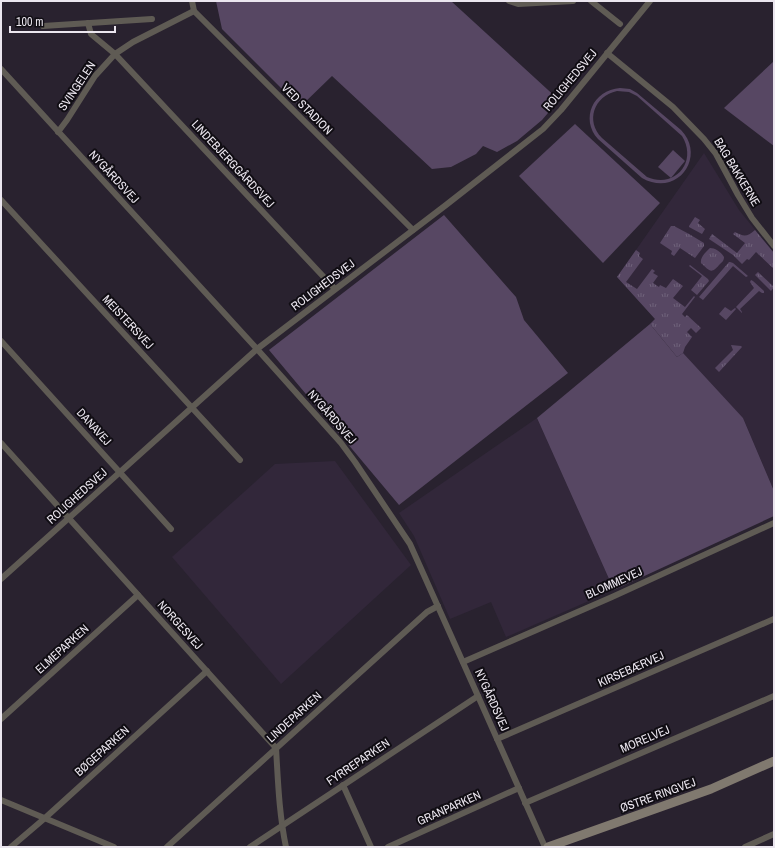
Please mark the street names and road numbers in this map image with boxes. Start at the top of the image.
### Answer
street label: ROLIGHEDSVEJ [539,46,601,114]
street label: SVINGELEN [55,58,99,114]
street label: VED STADION [278,80,336,138]
street label: LINDEBJERGGÅRDSVEJ [188,117,278,211]
street label: BAG BAKKERNE [710,135,764,209]
street label: NYGÅRDSVEJ [85,147,143,207]
street label: ROLIGHEDSVEJ [288,256,358,314]
street label: MEISTERSVEJ [99,292,157,353]
street label: NYGÅRDSVEJ [304,387,360,447]
street label: DANAVEJ [73,405,115,449]
street label: ROLIGHEDSVEJ [43,465,111,527]
street label: BLOMMEVEJ [583,563,645,603]
street label: NORGESVEJ [154,597,206,653]
street label: ELMEPARKEN [32,621,92,677]
street label: KIRSEBÆRVEJ [595,647,667,691]
street label: NYGÅRDSVEJ [471,666,513,734]
street label: LINDEPARKEN [263,688,325,746]
street label: MORELVEJ [618,721,672,757]
street label: BØGEPARKEN [71,722,133,780]
street label: FYRREPARKEN [323,735,393,789]
street label: ØSTRE RINGVEJ [618,774,698,816]
street label: GRANPARKEN [415,787,483,829]

